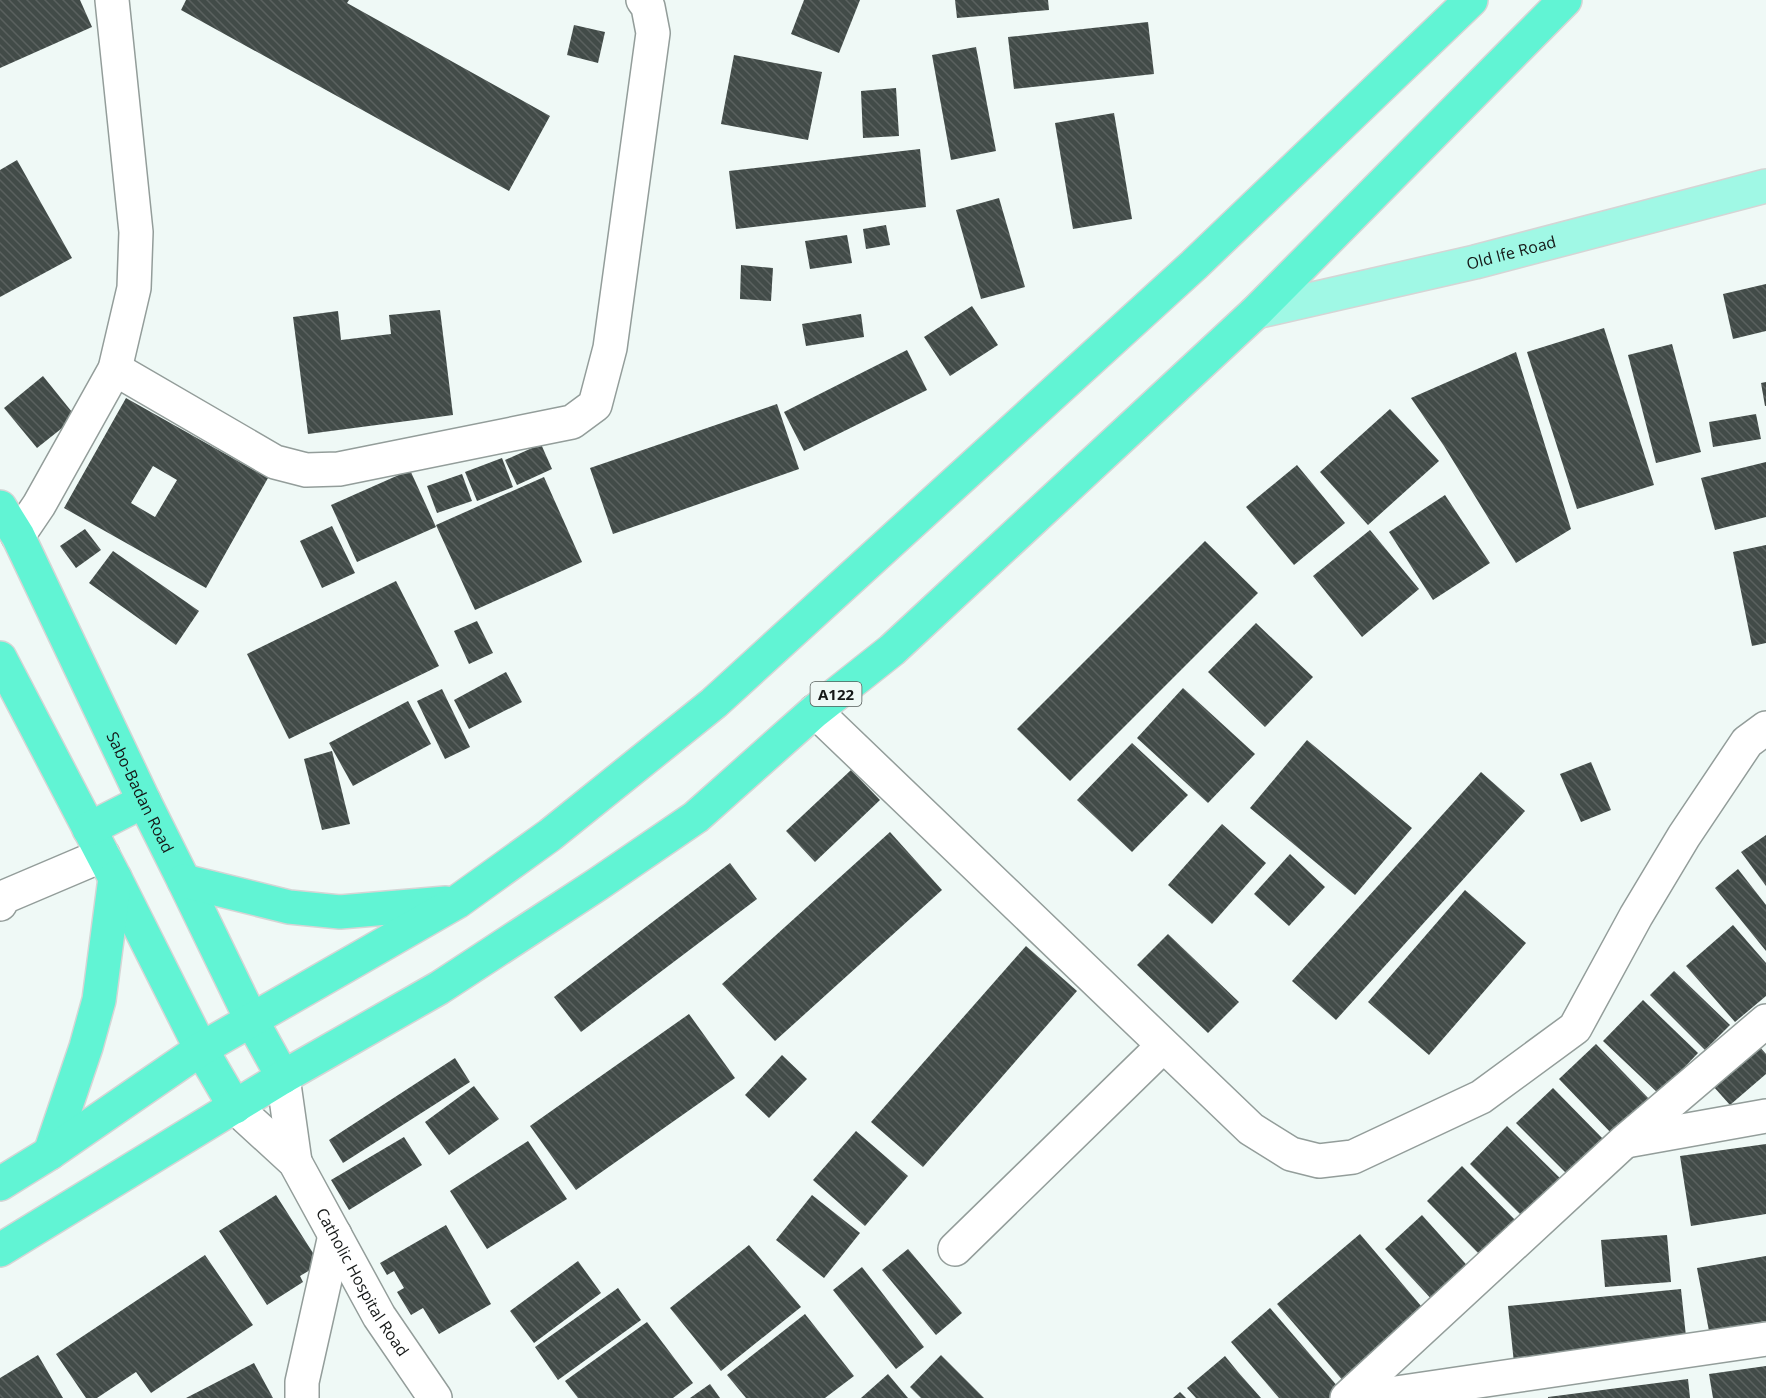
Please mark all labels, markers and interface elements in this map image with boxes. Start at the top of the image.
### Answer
street label: Old Ife Road [1464,230,1558,275]
road number: A122 [810,682,862,706]
street label: Sabo-Badan Road [102,728,179,857]
street label: Catholic Hospital Road [311,1204,414,1360]

